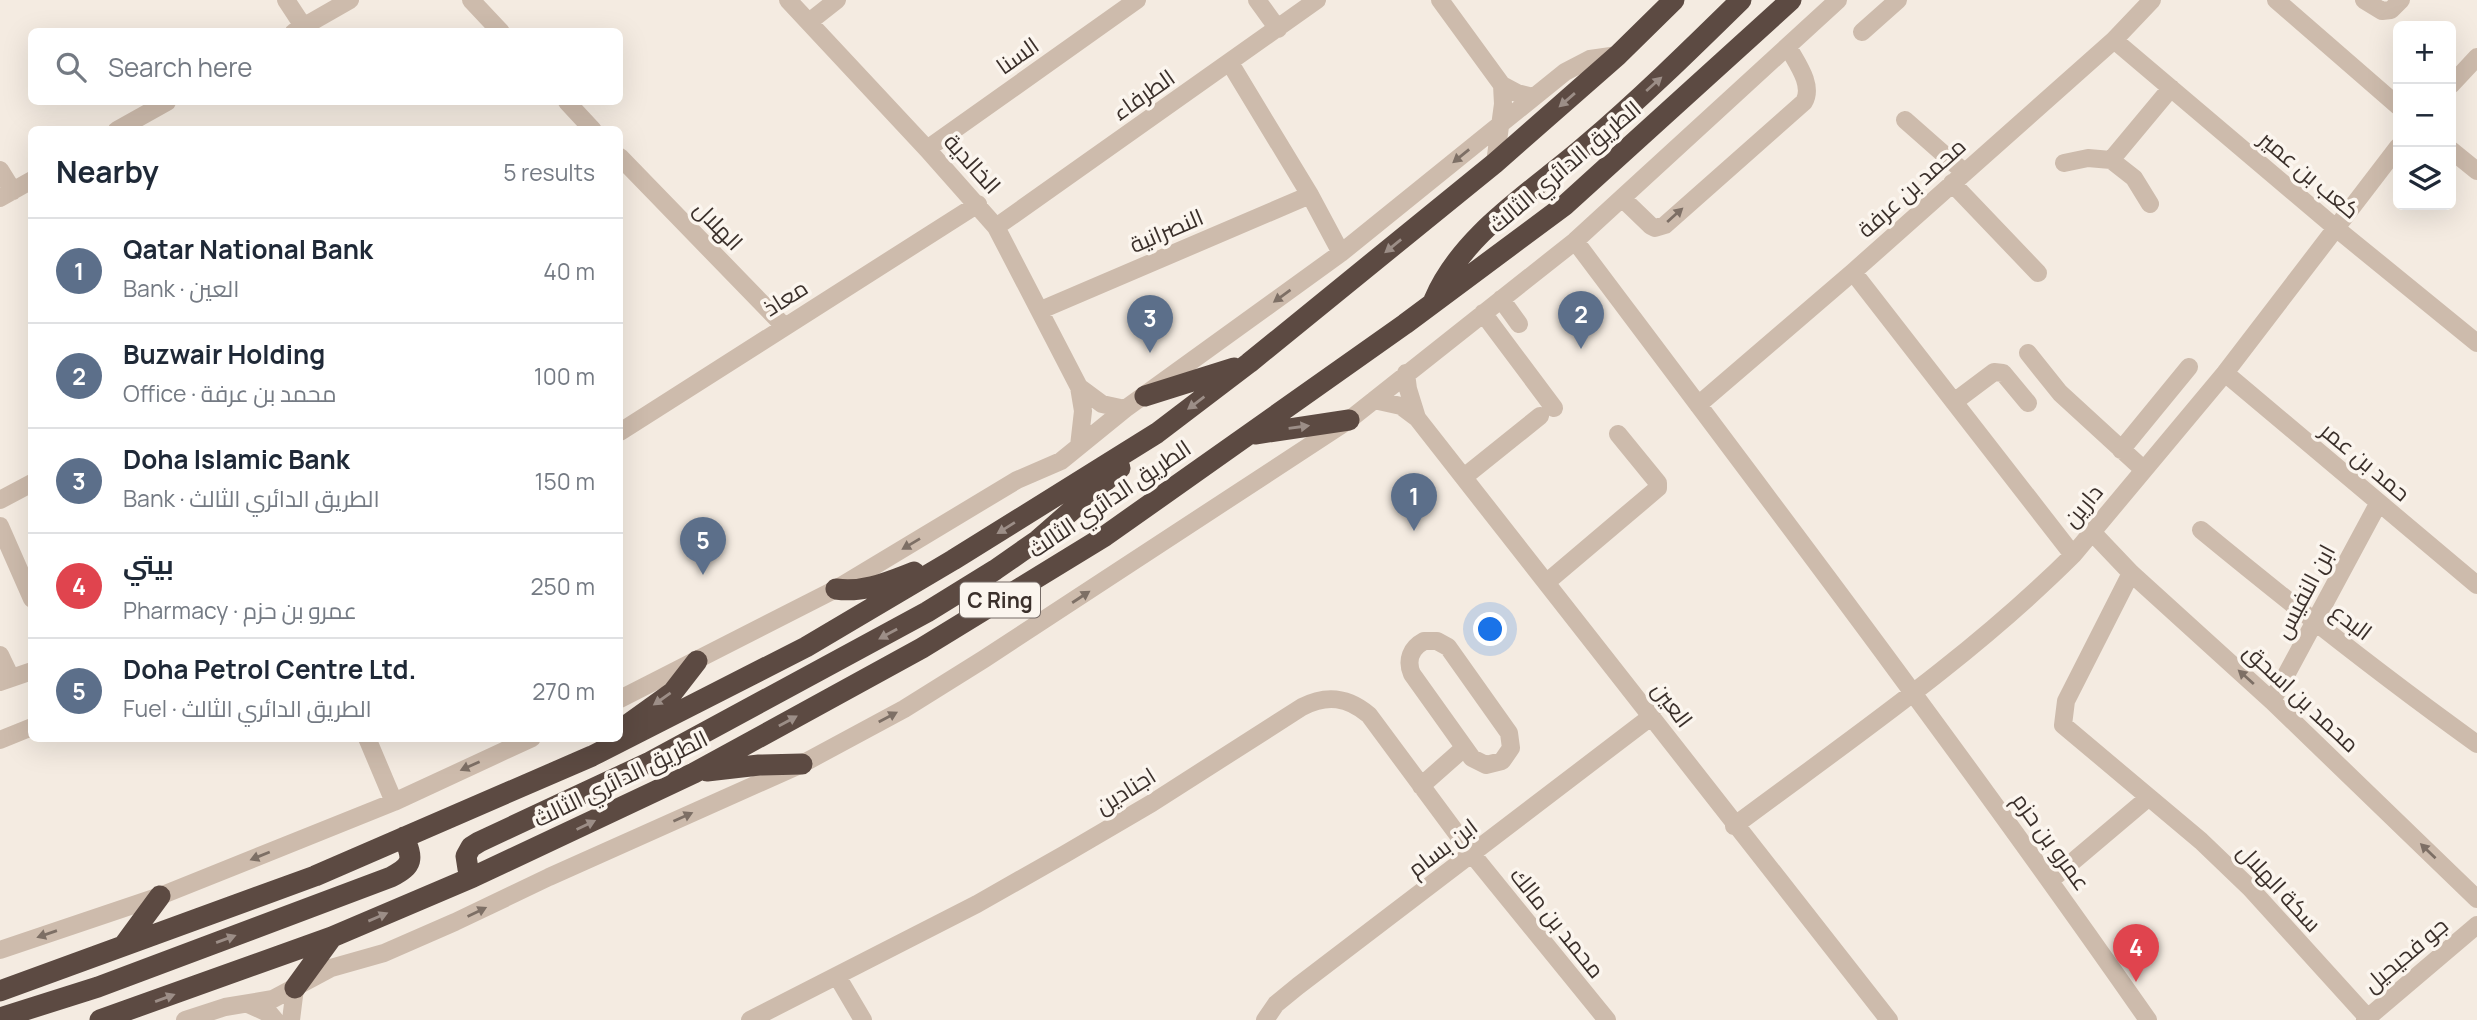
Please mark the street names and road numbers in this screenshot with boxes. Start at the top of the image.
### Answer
street label: السنا [989,29,1045,81]
street label: الطرفاء [1105,61,1181,127]
street label: الطريق الدائري الثالث [1481,93,1649,242]
street label: كعب بن عمير [2251,121,2367,225]
street label: الخالدية [937,126,1009,200]
street label: محمد بن عرفة [1850,130,1972,244]
street label: الهلال [687,193,751,257]
street label: النصرانية [1124,200,1208,260]
street label: معاذ [756,271,814,323]
street label: حمد بن عمر [2313,413,2418,508]
street label: الطريق الدائري الثالث [1021,432,1198,567]
street label: دارين [2055,477,2109,533]
street label: ابن النفيس [2266,538,2342,644]
road number: C Ring [960,582,1040,618]
street label: البدع [2324,595,2379,648]
street label: محمد بن اسحق [2237,635,2367,759]
street label: العين [1645,674,1701,734]
street label: الطريق الدائري الثالث [527,722,714,837]
street label: اجنادين [1089,759,1161,821]
street label: عمرو بن حزم [2005,785,2098,897]
street label: ابن بسام [1400,810,1484,885]
street label: سكة الهلال [2231,836,2329,938]
street label: محمد بن مالك [1503,860,1613,984]
street label: جو فحيحيل [2356,909,2454,999]

